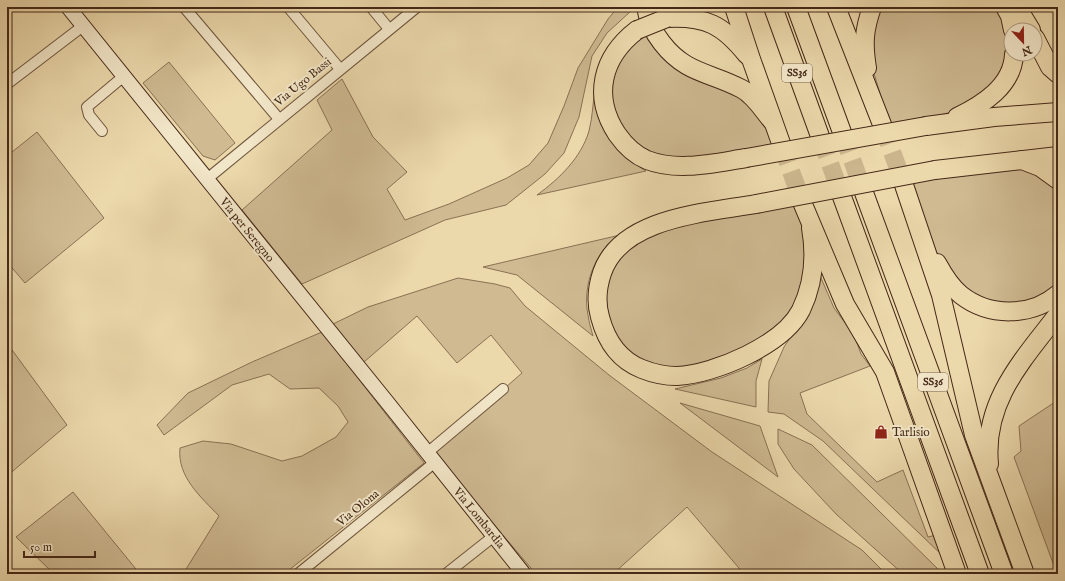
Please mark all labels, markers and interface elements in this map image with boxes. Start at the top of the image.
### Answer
north arrow [1003,22,1043,62]
text: N [1019,42,1034,59]
street label: Via Ugo Bassi [271,54,335,110]
road number: SS36 [782,64,812,82]
street label: Via per Seregno [215,194,278,266]
road number: SS36 [918,373,948,391]
shop icon: Tarlisio [873,424,889,440]
place label: Tarlisio [892,425,930,440]
street label: Via Lombardia [449,484,509,552]
street label: Via Olona [333,486,383,530]
scale bar [24,533,95,559]
text: 50 m [30,540,52,555]

